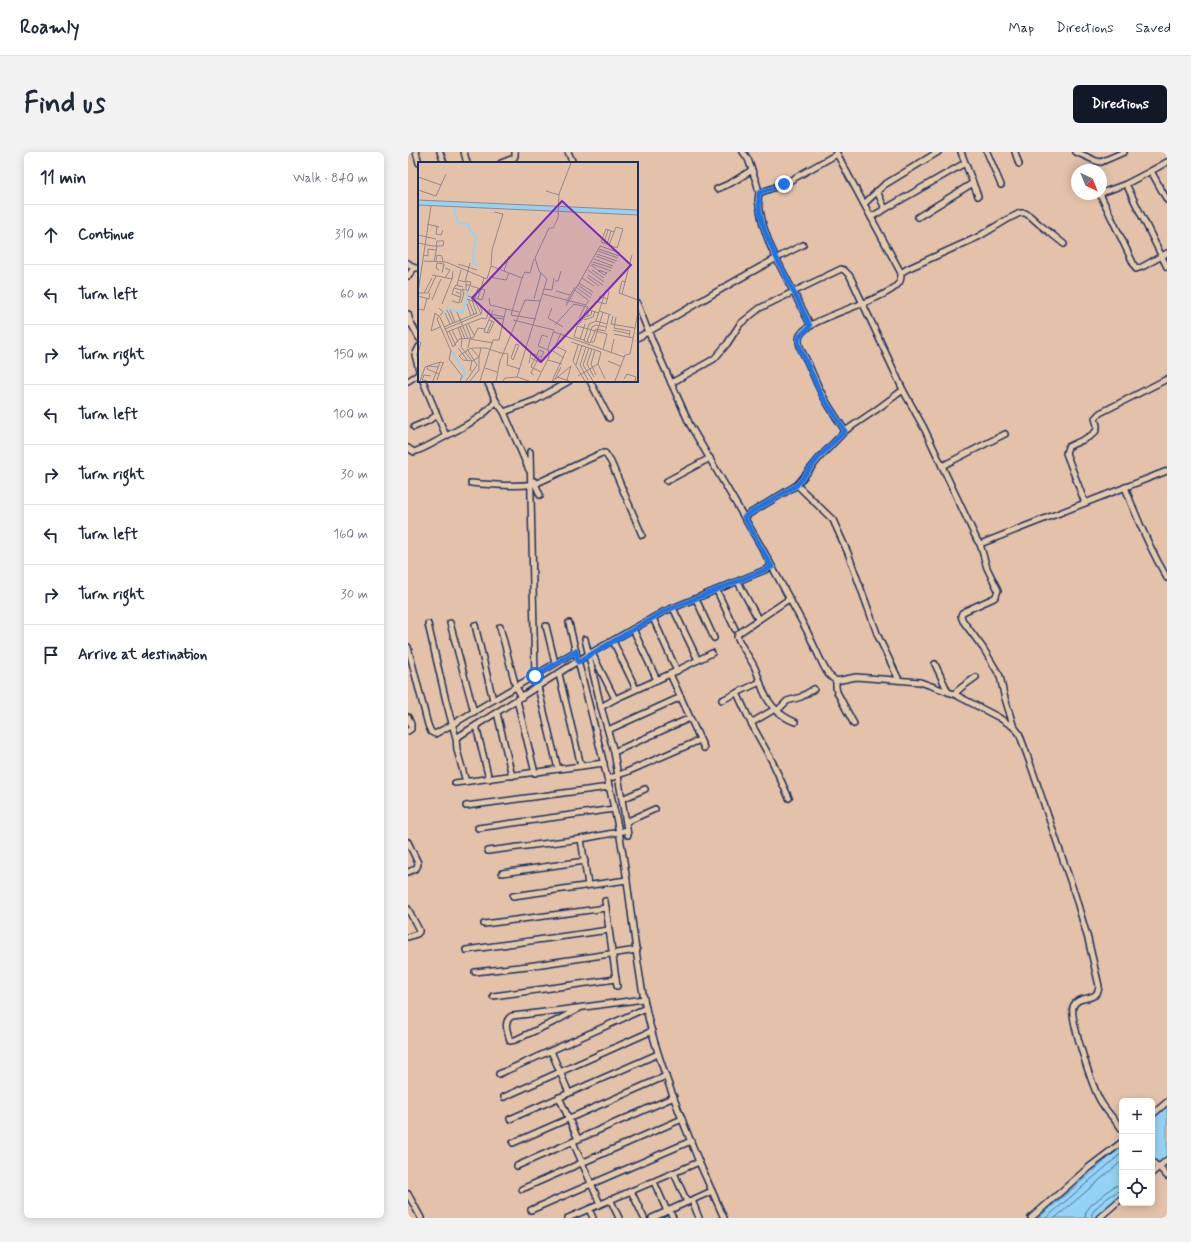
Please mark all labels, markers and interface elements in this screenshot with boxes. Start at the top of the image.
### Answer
text: Roamly [20,15,79,40]
text: Map [1008,19,1034,37]
text: Directions [1056,19,1114,37]
text: Saved [1136,19,1171,37]
button: Directions [1073,85,1167,123]
text: Find us [24,86,105,123]
inset map [418,162,638,382]
north arrow [1071,164,1107,200]
text: 11 min [40,167,86,189]
text: Walk · 840 m [293,170,368,187]
route end [775,175,793,193]
icon: ahead [40,224,62,246]
text: Continue [78,225,134,245]
text: 310 m [335,226,368,243]
icon: left [40,284,62,306]
text: Turn left [78,285,138,305]
text: 60 m [340,286,368,303]
icon: right [40,344,62,366]
text: Turn right [78,345,145,365]
text: 150 m [334,346,368,363]
icon: left [40,404,62,426]
text: Turn left [78,405,138,425]
text: 100 m [333,406,368,423]
icon: right [40,464,62,486]
text: Turn right [78,465,145,485]
text: 30 m [341,466,368,483]
icon: left [40,524,62,546]
text: Turn left [78,525,138,545]
text: 160 m [333,526,368,543]
icon: right [40,584,62,606]
text: Turn right [78,585,145,605]
text: 30 m [341,586,368,603]
icon: arrive [40,644,62,666]
text: Arrive at destination [78,645,207,665]
route start [526,667,544,685]
map controls [1119,1098,1155,1206]
button: + [1119,1098,1155,1134]
button: − [1119,1134,1155,1170]
button: locate [1119,1170,1155,1206]

